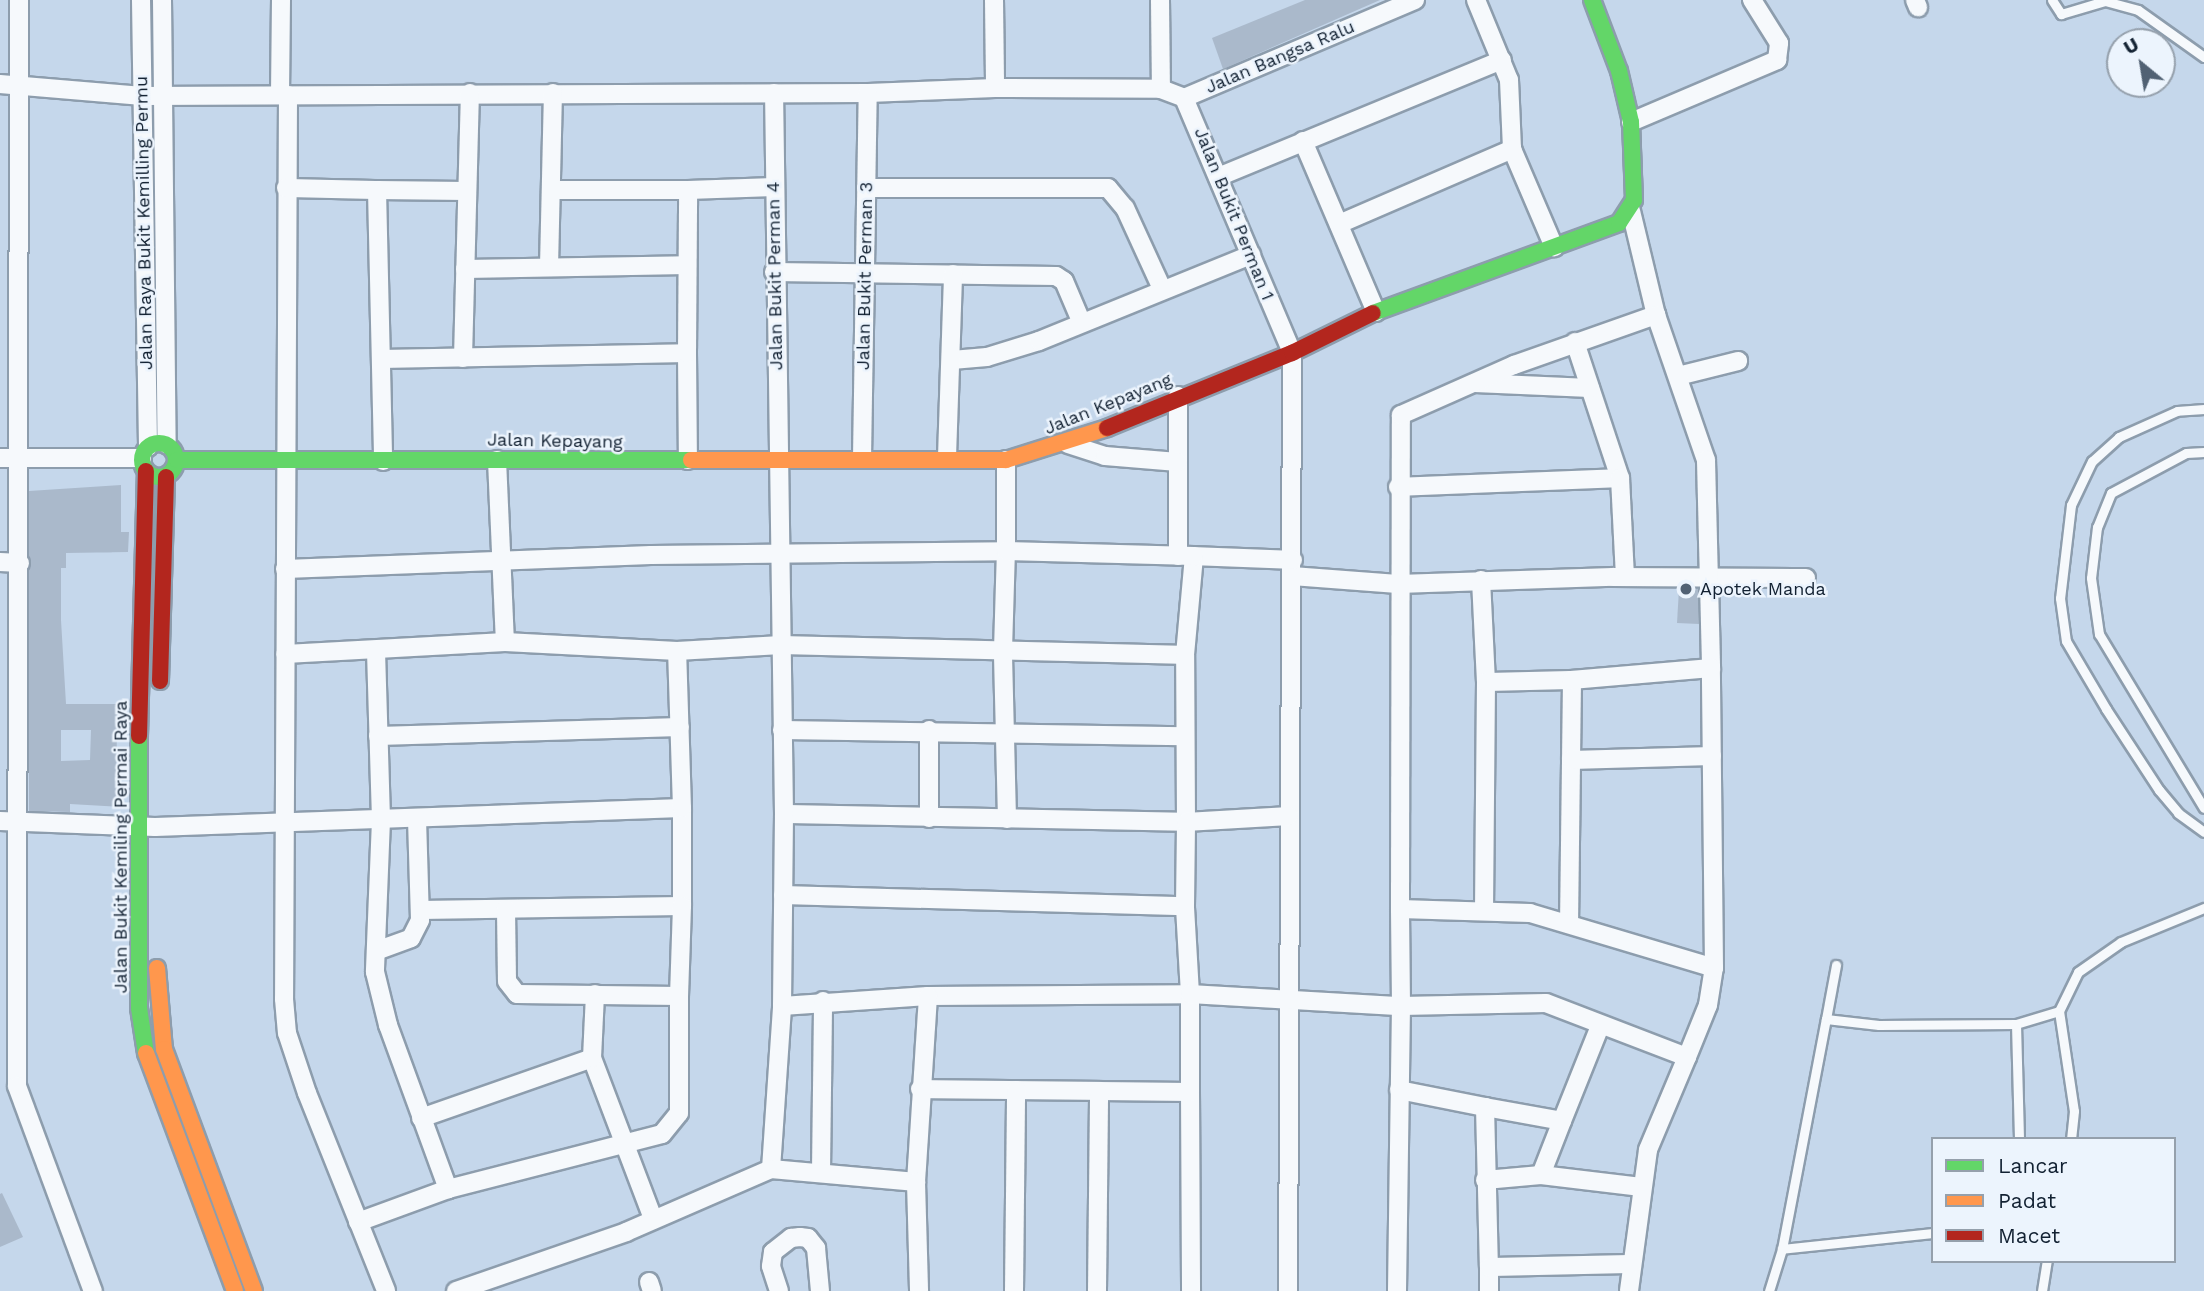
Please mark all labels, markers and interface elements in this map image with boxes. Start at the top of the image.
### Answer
street label: Jalan Bangsa Ralu [1202,16,1358,98]
north arrow [2106,28,2176,98]
text: U [2120,33,2143,59]
street label: Jalan Raya Bukit Kemilling Permu [131,76,157,370]
street label: Jalan Bukit Perman 1 [1189,124,1279,304]
street label: Jalan Bukit Perman 4 [763,181,787,371]
street label: Jalan Bukit Perman 3 [853,182,877,370]
street label: Jalan Kepayang [1041,369,1175,439]
street label: Jalan Kepayang [487,429,623,453]
place label: Apotek Manda [1700,578,1826,600]
marker: Apotek Manda [1678,581,1694,597]
street label: Jalan Bukit Kemiling Permai Raya [110,701,132,993]
legend [1931,1137,2176,1263]
text: Lancar [1998,1153,2068,1178]
text: Padat [1998,1188,2056,1213]
text: Macet [1998,1223,2060,1248]

